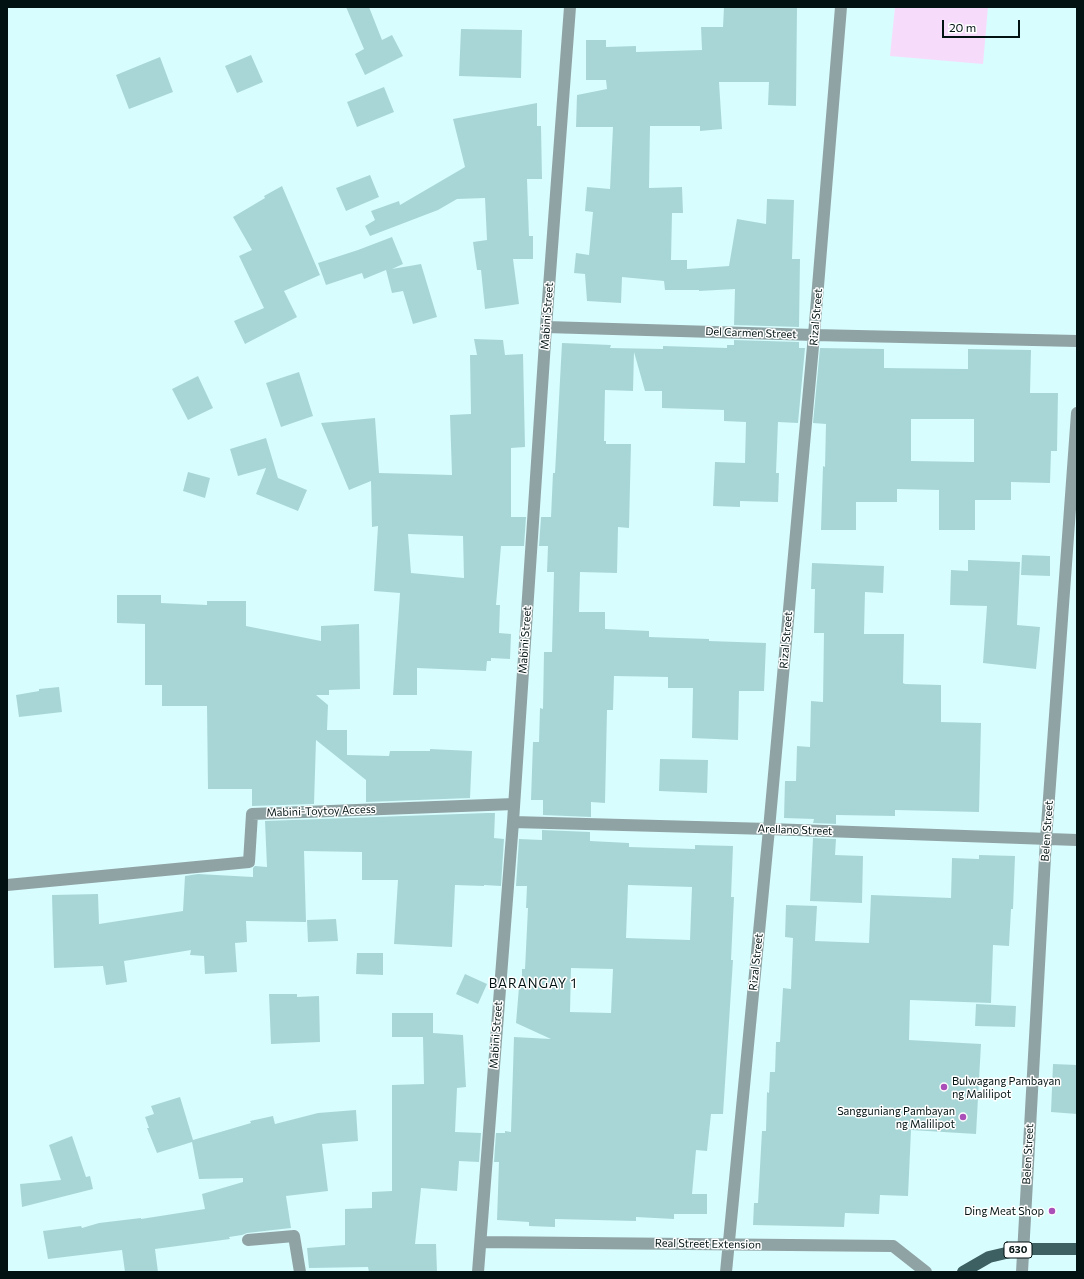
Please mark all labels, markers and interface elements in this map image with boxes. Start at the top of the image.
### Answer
scale bar [944,12,1022,38]
text: 20 m [949,20,976,34]
street label: Mabini Street [538,282,556,350]
street label: Rizal Street [807,288,825,346]
street label: Del Carmen Street [705,325,797,341]
street label: Mabini Street [516,606,534,674]
street label: Rizal Street [777,611,795,669]
street label: Belen Street [1038,800,1056,862]
street label: Mabini-Toytoy Access [266,802,376,820]
street label: Arellano Street [757,822,833,838]
street label: Rizal Street [746,933,766,991]
district label: BARANGAY 1 [489,976,577,992]
street label: Mabini Street [487,1001,505,1069]
place label: Bulwagang Pambayan ng Malilipot [952,1074,1061,1100]
marker: Bulwagang Pambayan ng Malilipot [939,1082,949,1092]
place label: Sangguniang Pambayan ng Malilipot [837,1104,955,1130]
marker: Sangguniang Pambayan ng Malilipot [958,1112,968,1122]
street label: Belen Street [1020,1123,1036,1185]
place label: Ding Meat Shop [964,1204,1044,1218]
marker: Ding Meat Shop [1047,1206,1057,1216]
street label: Real Street Extension [655,1236,761,1252]
road number: 630 [1004,1242,1032,1258]

